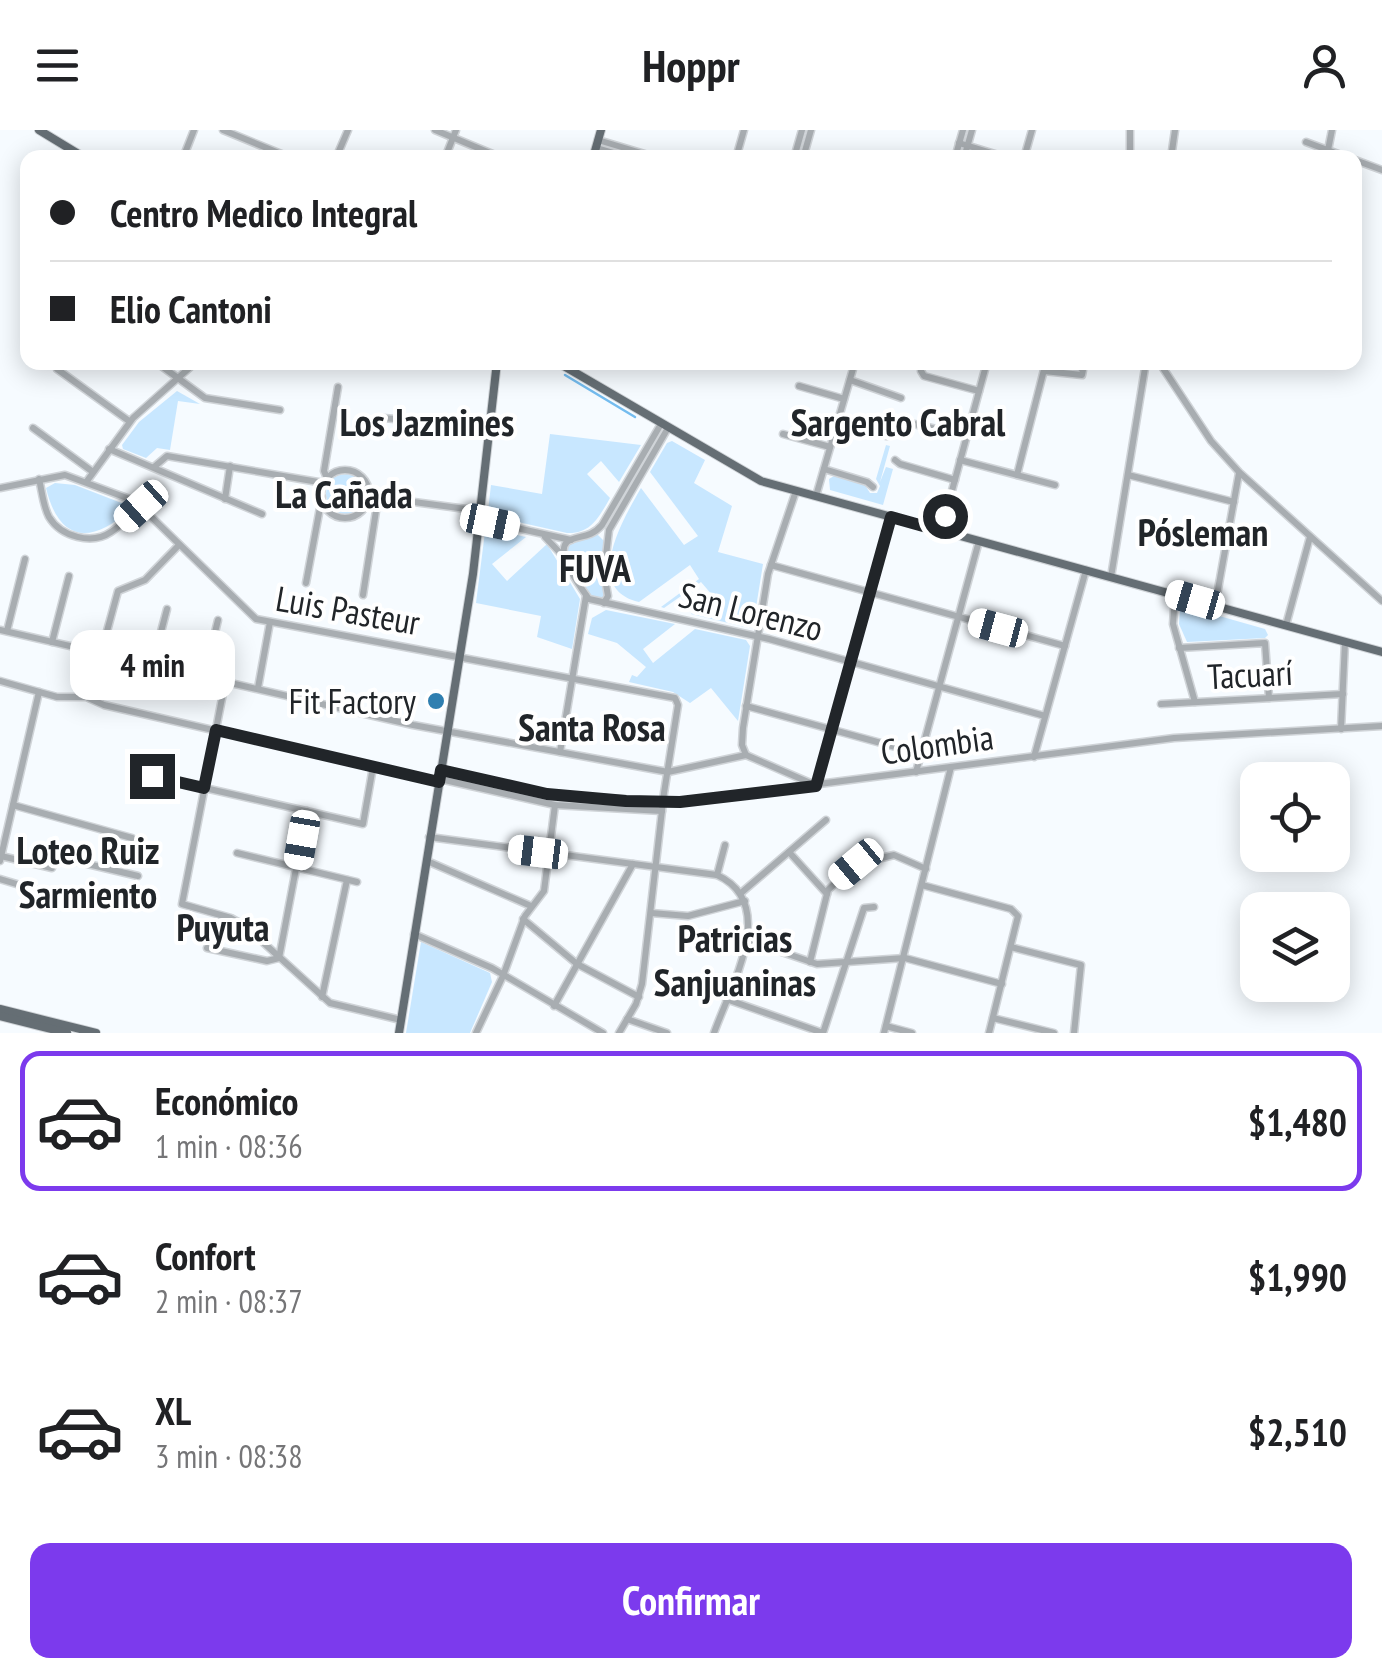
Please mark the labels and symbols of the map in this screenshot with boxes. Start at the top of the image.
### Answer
district label: Los Jazmines [340,397,514,446]
district label: Sargento Cabral [791,397,1006,446]
district label: La Cañada [275,469,413,518]
car [109,475,173,537]
route start [923,494,968,539]
car [458,501,522,543]
district label: Pósleman [1138,507,1268,556]
district label: FUVA [559,543,632,592]
street label: San Lorenzo [674,571,828,651]
street label: Luis Pasteur [272,575,424,645]
car [1162,577,1228,623]
car [965,606,1031,650]
callout: 4 min [70,631,234,701]
street label: Tacuarí [1206,649,1294,699]
place label: Fit Factory [289,678,417,724]
marker: Fit Factory [425,690,447,712]
district label: Santa Rosa [518,702,666,751]
street label: Colombia [878,713,996,775]
route end [130,754,175,799]
car [282,808,322,872]
district label: Loteo Ruiz Sarmiento [16,825,160,918]
car [506,833,570,871]
car [823,833,889,895]
district label: Puyuta [176,902,270,951]
district label: Patricias Sanjuaninas [654,913,816,1006]

